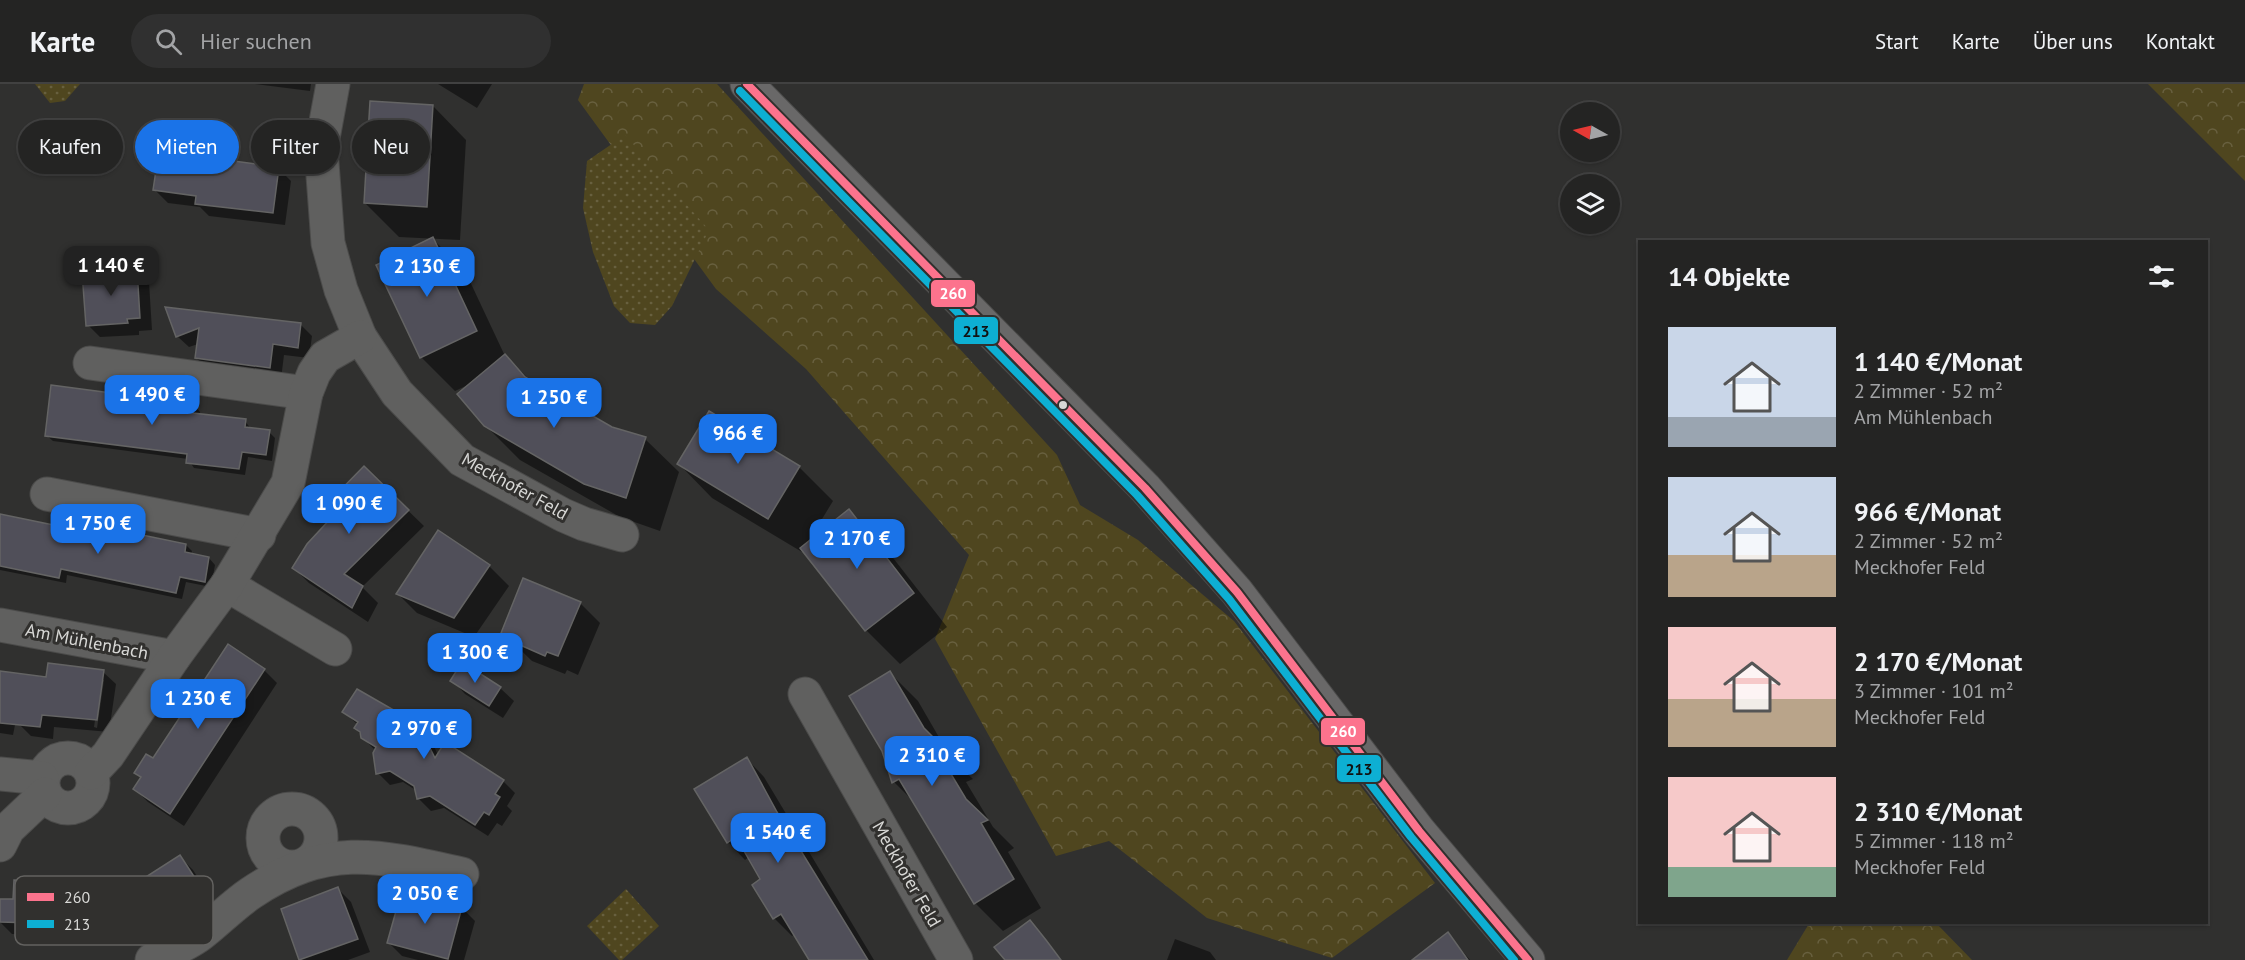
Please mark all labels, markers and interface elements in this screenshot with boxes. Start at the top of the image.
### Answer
search box [131,14,551,68]
text: Karte [30,23,95,60]
icon: search [152,25,185,58]
text: Hier suchen [200,27,312,55]
text: Start [1875,28,1919,55]
text: Karte [1952,28,2000,55]
text: Über uns [2033,28,2113,55]
text: Kontakt [2146,28,2215,55]
north arrow [1560,102,1620,162]
map controls [1560,102,1620,234]
chip: Kaufen [18,120,123,174]
chip: Mieten [135,120,239,174]
chip: Filter [251,120,340,174]
chip: Neu [352,120,430,174]
button: layers [1560,174,1620,234]
pin: 1 140 € [56,246,166,297]
pin: 2 130 € [372,247,482,298]
text: 1 140 € [78,252,144,278]
text: 2 130 € [394,253,460,279]
text: 14 Objekte [1668,260,1790,293]
icon: filters [2145,260,2178,293]
line badge: 260 [930,279,976,308]
text: 260 [939,283,967,303]
line badge: 213 [953,316,999,345]
text: 213 [962,321,990,341]
text: 1 140 €/Monat [1854,345,2022,378]
icon: home [1716,351,1788,423]
pin: 1 490 € [97,375,207,426]
pin: 1 250 € [499,378,609,429]
text: 2 Zimmer · 52 m² [1854,378,2003,404]
text: 1 490 € [119,381,185,407]
text: 1 250 € [521,384,587,410]
unlabelled marker [1057,399,1069,411]
text: Am Mühlenbach [1854,404,1992,430]
pin: 966 € [696,414,780,465]
text: 966 € [713,420,763,446]
street label: Meckhofer Feld [458,447,572,525]
pin: 1 090 € [294,484,404,535]
text: 1 090 € [316,490,382,516]
text: 966 €/Monat [1854,495,2001,528]
icon: home [1716,501,1788,573]
pin: 1 750 € [43,504,153,555]
text: 1 750 € [65,510,131,536]
pin: 2 170 € [802,519,912,570]
text: 2 170 € [824,525,890,551]
text: 2 Zimmer · 52 m² [1854,528,2003,554]
text: Meckhofer Feld [1854,554,1985,580]
street label: Am Mühlenbach [24,618,150,664]
pin: 1 300 € [420,633,530,684]
text: 1 300 € [442,639,508,665]
text: 2 170 €/Monat [1854,645,2022,678]
icon: home [1716,651,1788,723]
text: 3 Zimmer · 101 m² [1854,678,2014,704]
pin: 1 230 € [143,679,253,730]
text: 1 230 € [165,685,231,711]
text: Meckhofer Feld [1854,704,1985,730]
pin: 2 970 € [369,709,479,760]
text: 2 970 € [391,715,457,741]
line badge: 260 [1320,717,1366,746]
text: 260 [1329,721,1357,741]
pin: 2 310 € [877,736,987,787]
text: 2 310 € [899,742,965,768]
line badge: 213 [1336,754,1382,783]
text: 213 [1345,759,1373,779]
text: 2 310 €/Monat [1854,795,2022,828]
icon: home [1716,801,1788,873]
pin: 1 540 € [723,813,833,864]
street label: Meckhofer Feld [867,817,947,931]
text: 1 540 € [745,819,811,845]
text: 5 Zimmer · 118 m² [1854,828,2014,854]
text: Meckhofer Feld [1854,854,1985,880]
pin: 2 050 € [370,874,480,925]
legend [15,876,213,945]
text: 2 050 € [392,880,458,906]
text: 260 [64,887,90,907]
text: 213 [64,914,90,934]

